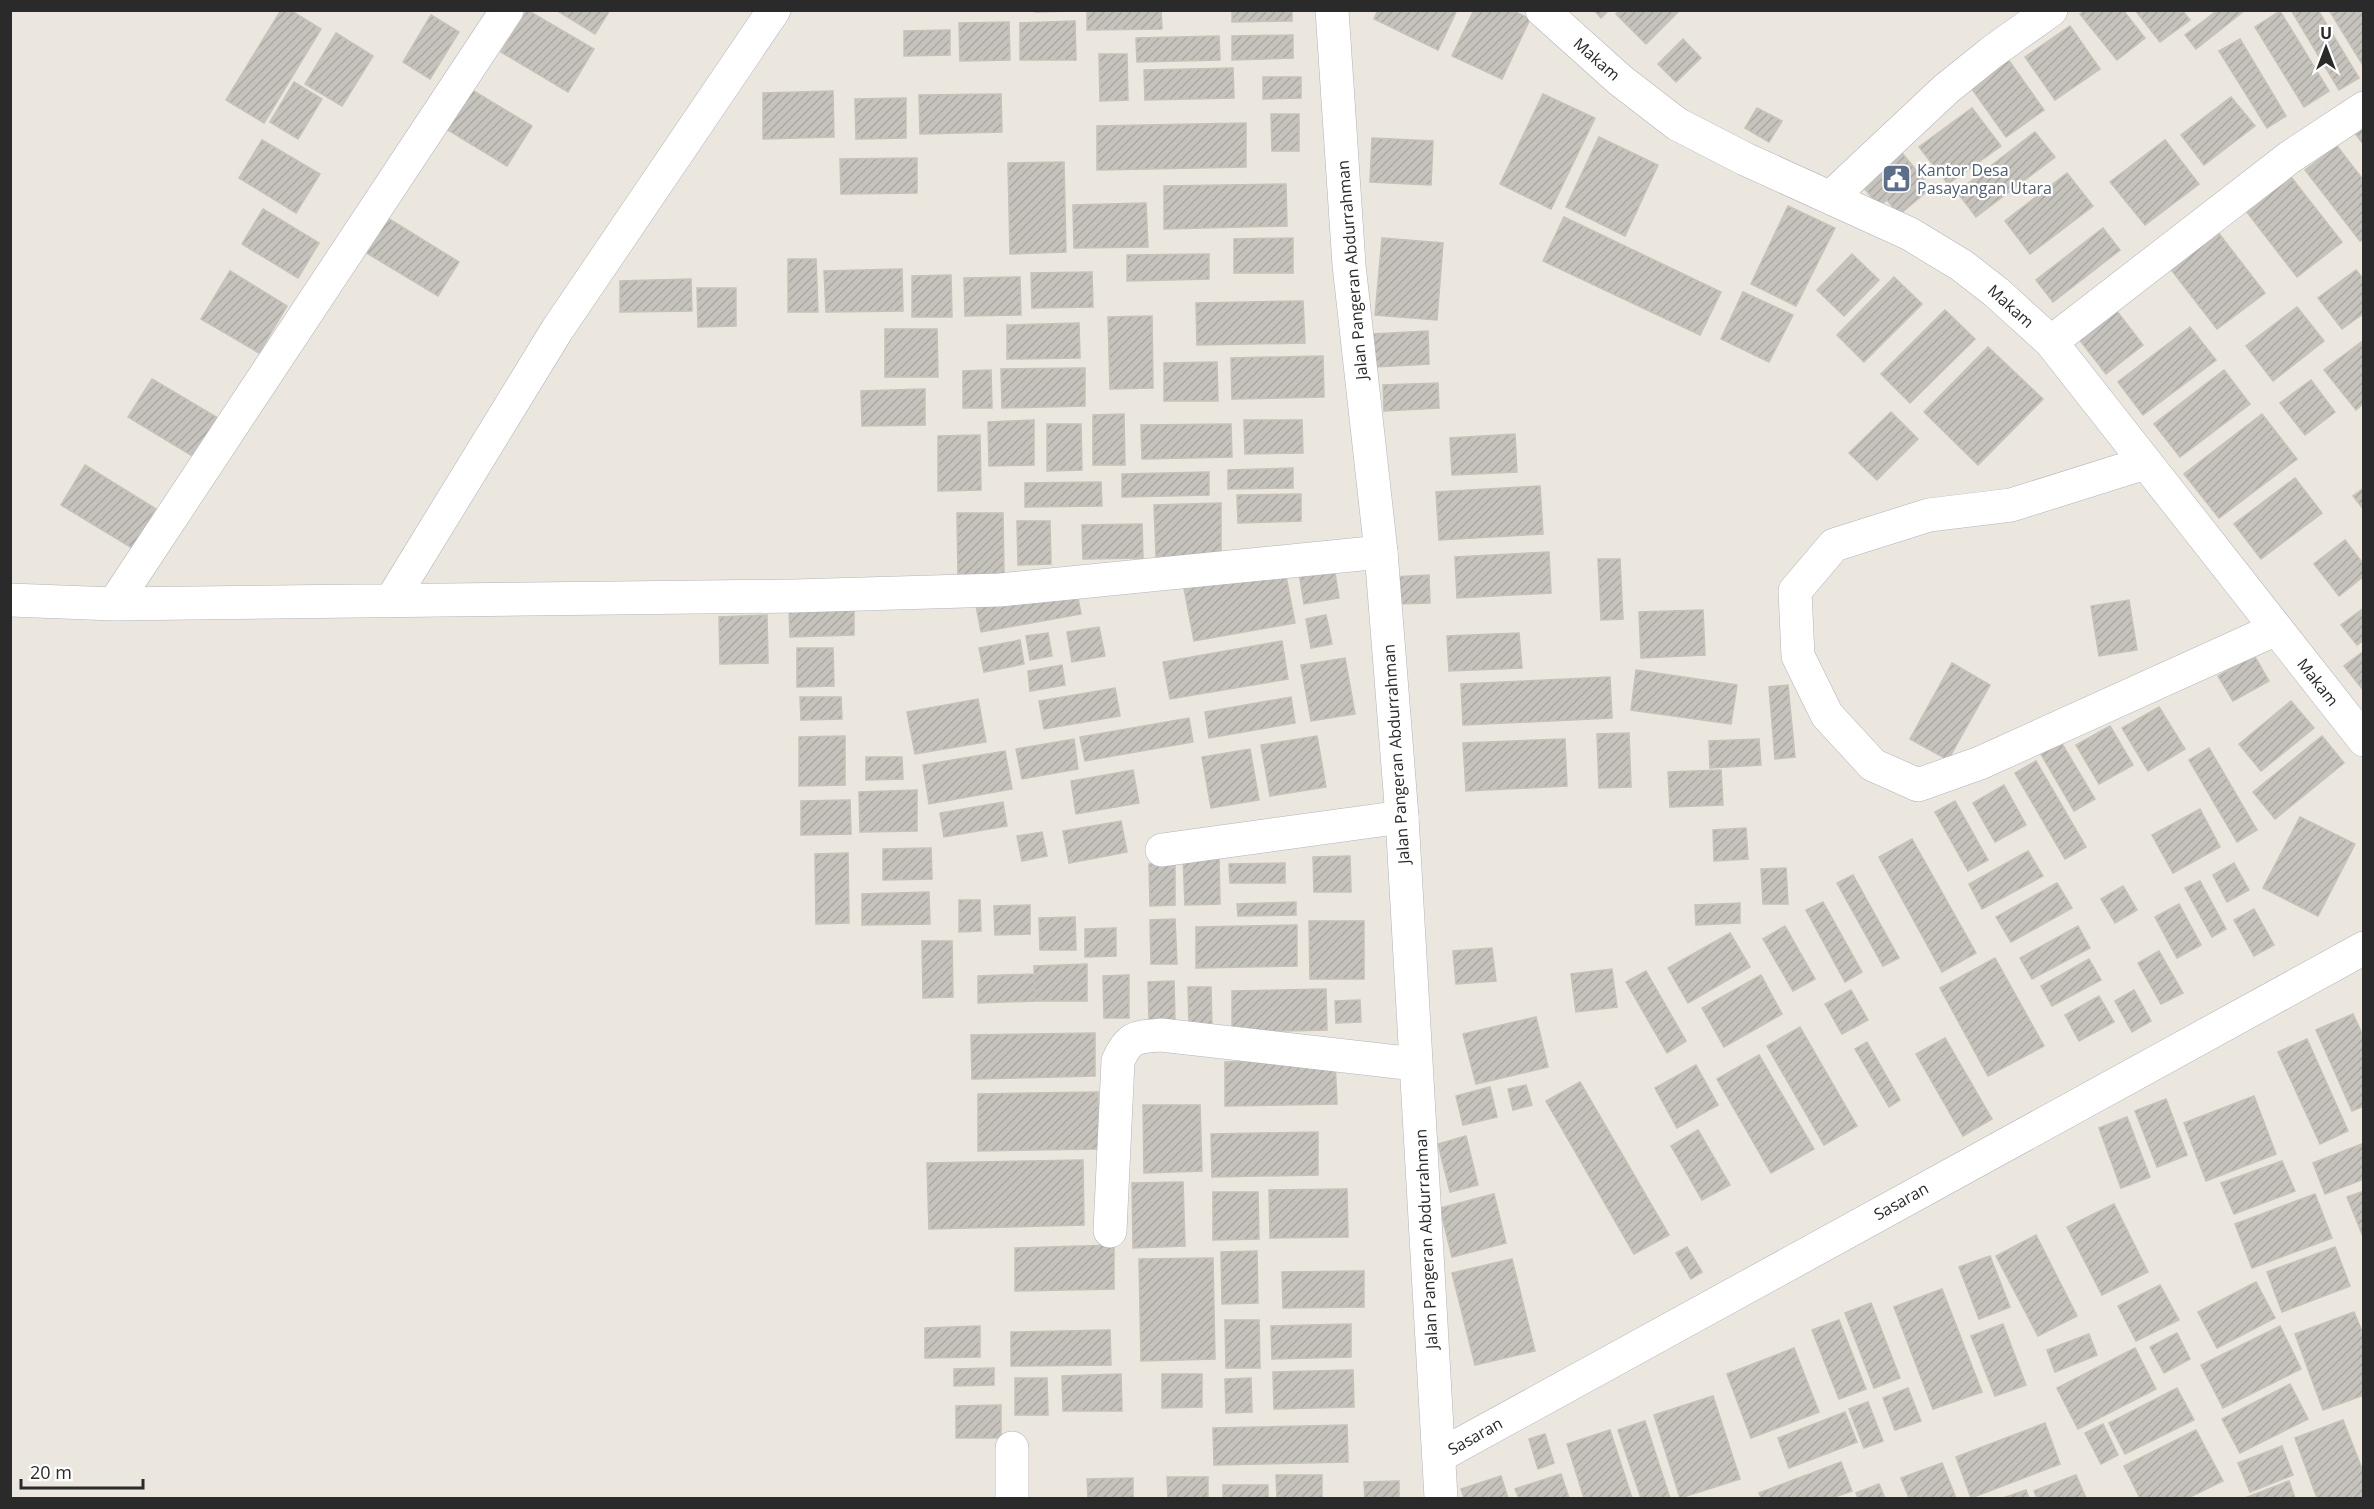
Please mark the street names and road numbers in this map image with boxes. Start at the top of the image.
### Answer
street label: Makam [1569,33,1625,85]
street label: Jalan Pangeran Abdurrahman [1331,159,1373,383]
street label: Makam [1983,279,2039,333]
street label: Jalan Pangeran Abdurrahman [1377,643,1415,867]
street label: Makam [2292,653,2344,711]
street label: Jalan Pangeran Abdurrahman [1409,1128,1443,1352]
street label: Sasaran [1870,1177,1932,1225]
street label: Sasaran [1444,1412,1506,1460]

